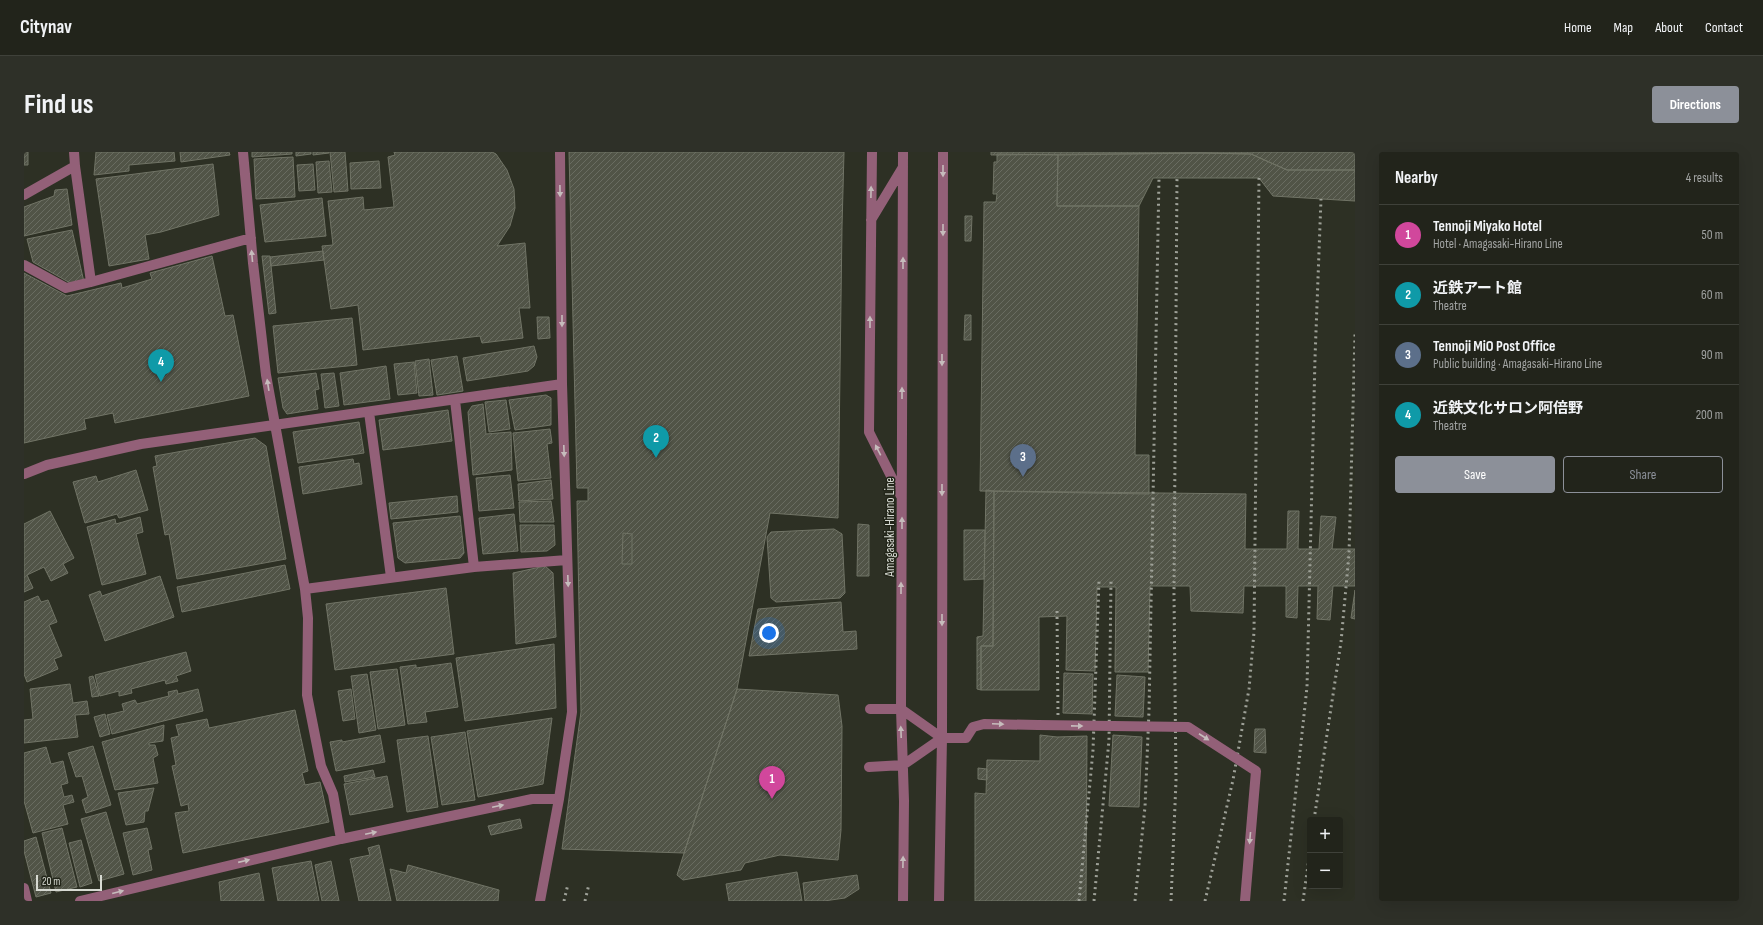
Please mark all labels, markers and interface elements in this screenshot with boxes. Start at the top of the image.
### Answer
text: Citynav [20,16,72,39]
text: Home [1564,19,1592,36]
text: Map [1614,19,1633,36]
text: About [1655,19,1683,36]
text: Contact [1705,19,1743,36]
button: Directions [1652,86,1739,123]
text: Find us [24,88,93,121]
one-way arrow [940,165,946,178]
text: Nearby [1395,168,1438,188]
text: 4 results [1686,170,1723,186]
one-way arrow [557,185,563,198]
one-way arrow [868,185,874,198]
text: Tennoji Miyako Hotel [1433,217,1542,236]
one-way arrow [940,224,946,237]
text: 1 [1405,227,1411,243]
text: 50 m [1702,227,1723,243]
text: Hotel · Amagasaki-Hirano Line [1433,236,1563,252]
one-way arrow [249,250,256,262]
one-way arrow [900,256,906,269]
text: 近鉄アート館 [1433,279,1522,298]
text: 2 [1405,287,1411,303]
text: 60 m [1701,287,1723,303]
text: Theatre [1433,298,1467,314]
one-way arrow [558,315,565,327]
one-way arrow [866,316,873,328]
text: Tennoji MiO Post Office [1433,337,1555,356]
text: 3 [1405,347,1411,363]
text: 90 m [1701,347,1723,363]
pin: 4 [148,349,174,382]
one-way arrow [939,354,945,367]
text: Public building · Amagasaki-Hirano Line [1433,356,1602,372]
one-way arrow [265,379,271,391]
one-way arrow [899,386,905,399]
text: 近鉄文化サロン阿倍野 [1433,399,1583,418]
text: 4 [1405,407,1411,423]
text: 200 m [1696,407,1723,423]
text: Theatre [1433,418,1467,434]
pin: 2 [643,425,669,458]
pin: 3 [1010,444,1036,477]
one-way arrow [561,445,567,458]
one-way arrow [875,445,881,456]
button: Save [1395,456,1555,493]
button: Share [1563,456,1723,493]
street label: Amagasaki-Hirano Line [882,477,898,578]
one-way arrow [939,484,945,497]
one-way arrow [898,517,905,529]
one-way arrow [565,575,571,588]
one-way arrow [898,582,905,594]
one-way arrow [939,614,945,627]
your location [759,623,779,643]
one-way arrow [992,721,1005,727]
one-way arrow [1071,723,1084,729]
one-way arrow [898,726,905,738]
one-way arrow [1199,733,1209,741]
pin: 1 [759,766,785,799]
one-way arrow [492,803,504,809]
map controls [1307,817,1343,889]
button: + [1307,817,1343,853]
one-way arrow [365,829,377,835]
one-way arrow [1247,832,1254,844]
button: − [1307,853,1343,889]
one-way arrow [900,855,906,868]
one-way arrow [238,858,250,864]
scale bar [36,873,102,892]
text: 20 m [42,875,60,888]
one-way arrow [112,888,124,894]

